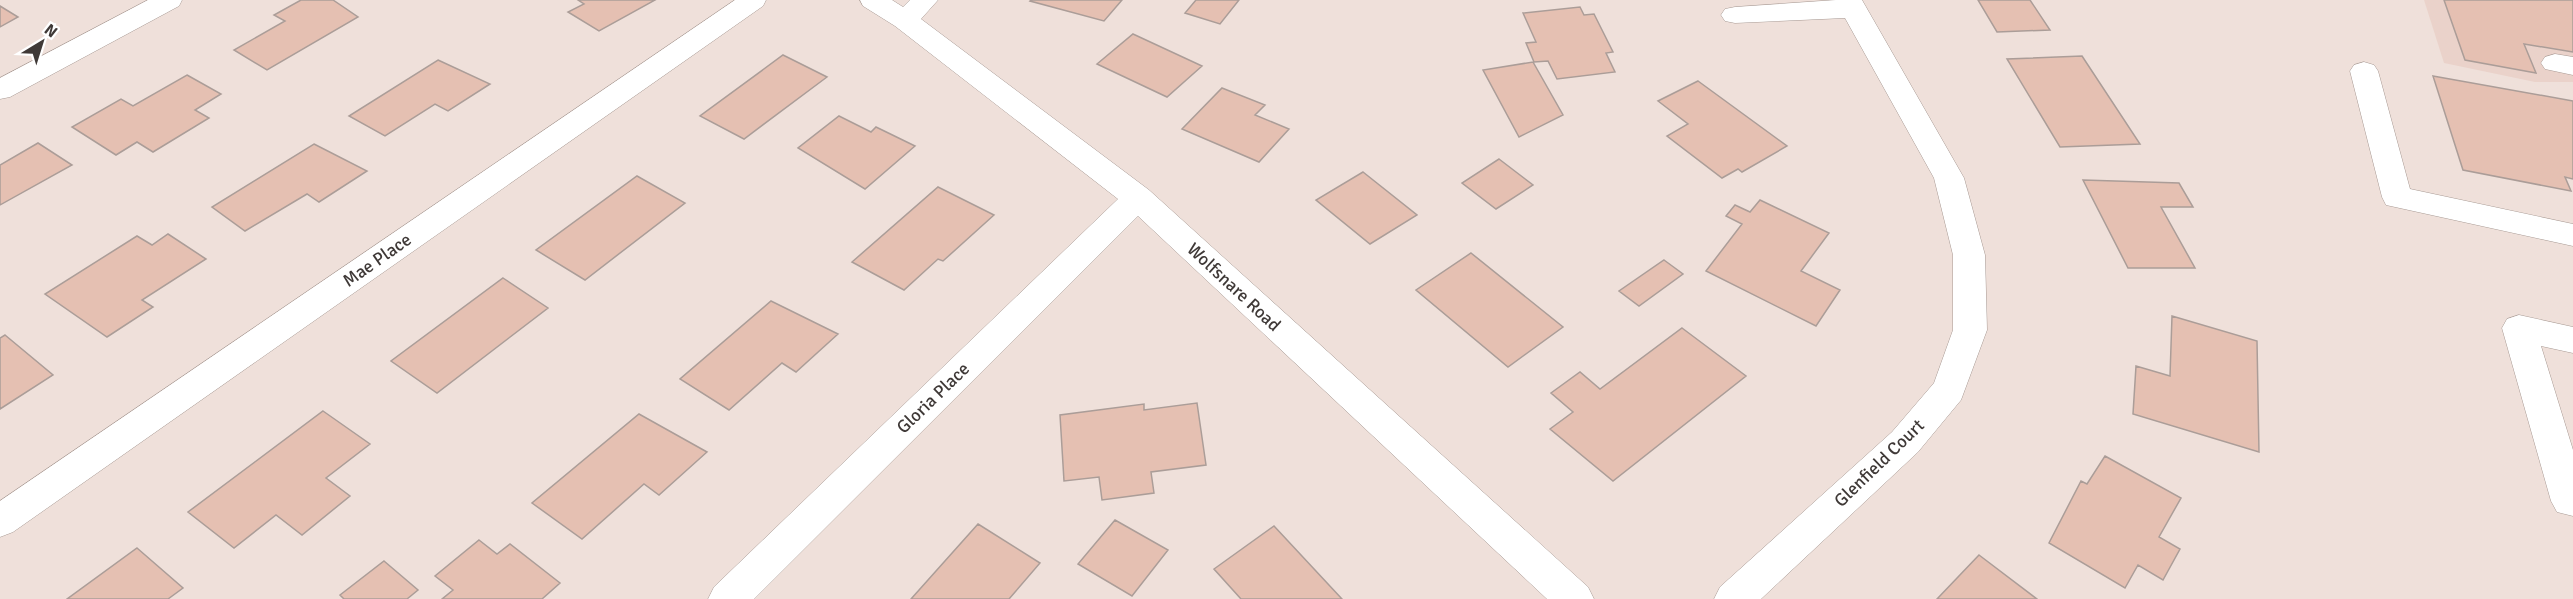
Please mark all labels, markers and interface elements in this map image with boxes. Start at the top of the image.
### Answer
north arrow [12,12,72,72]
text: N [40,20,61,42]
street label: Mae Place [339,228,415,292]
street label: Wolfsnare Road [1183,238,1285,336]
street label: Gloria Place [892,358,974,438]
street label: Glenfield Court [1829,414,1929,512]

